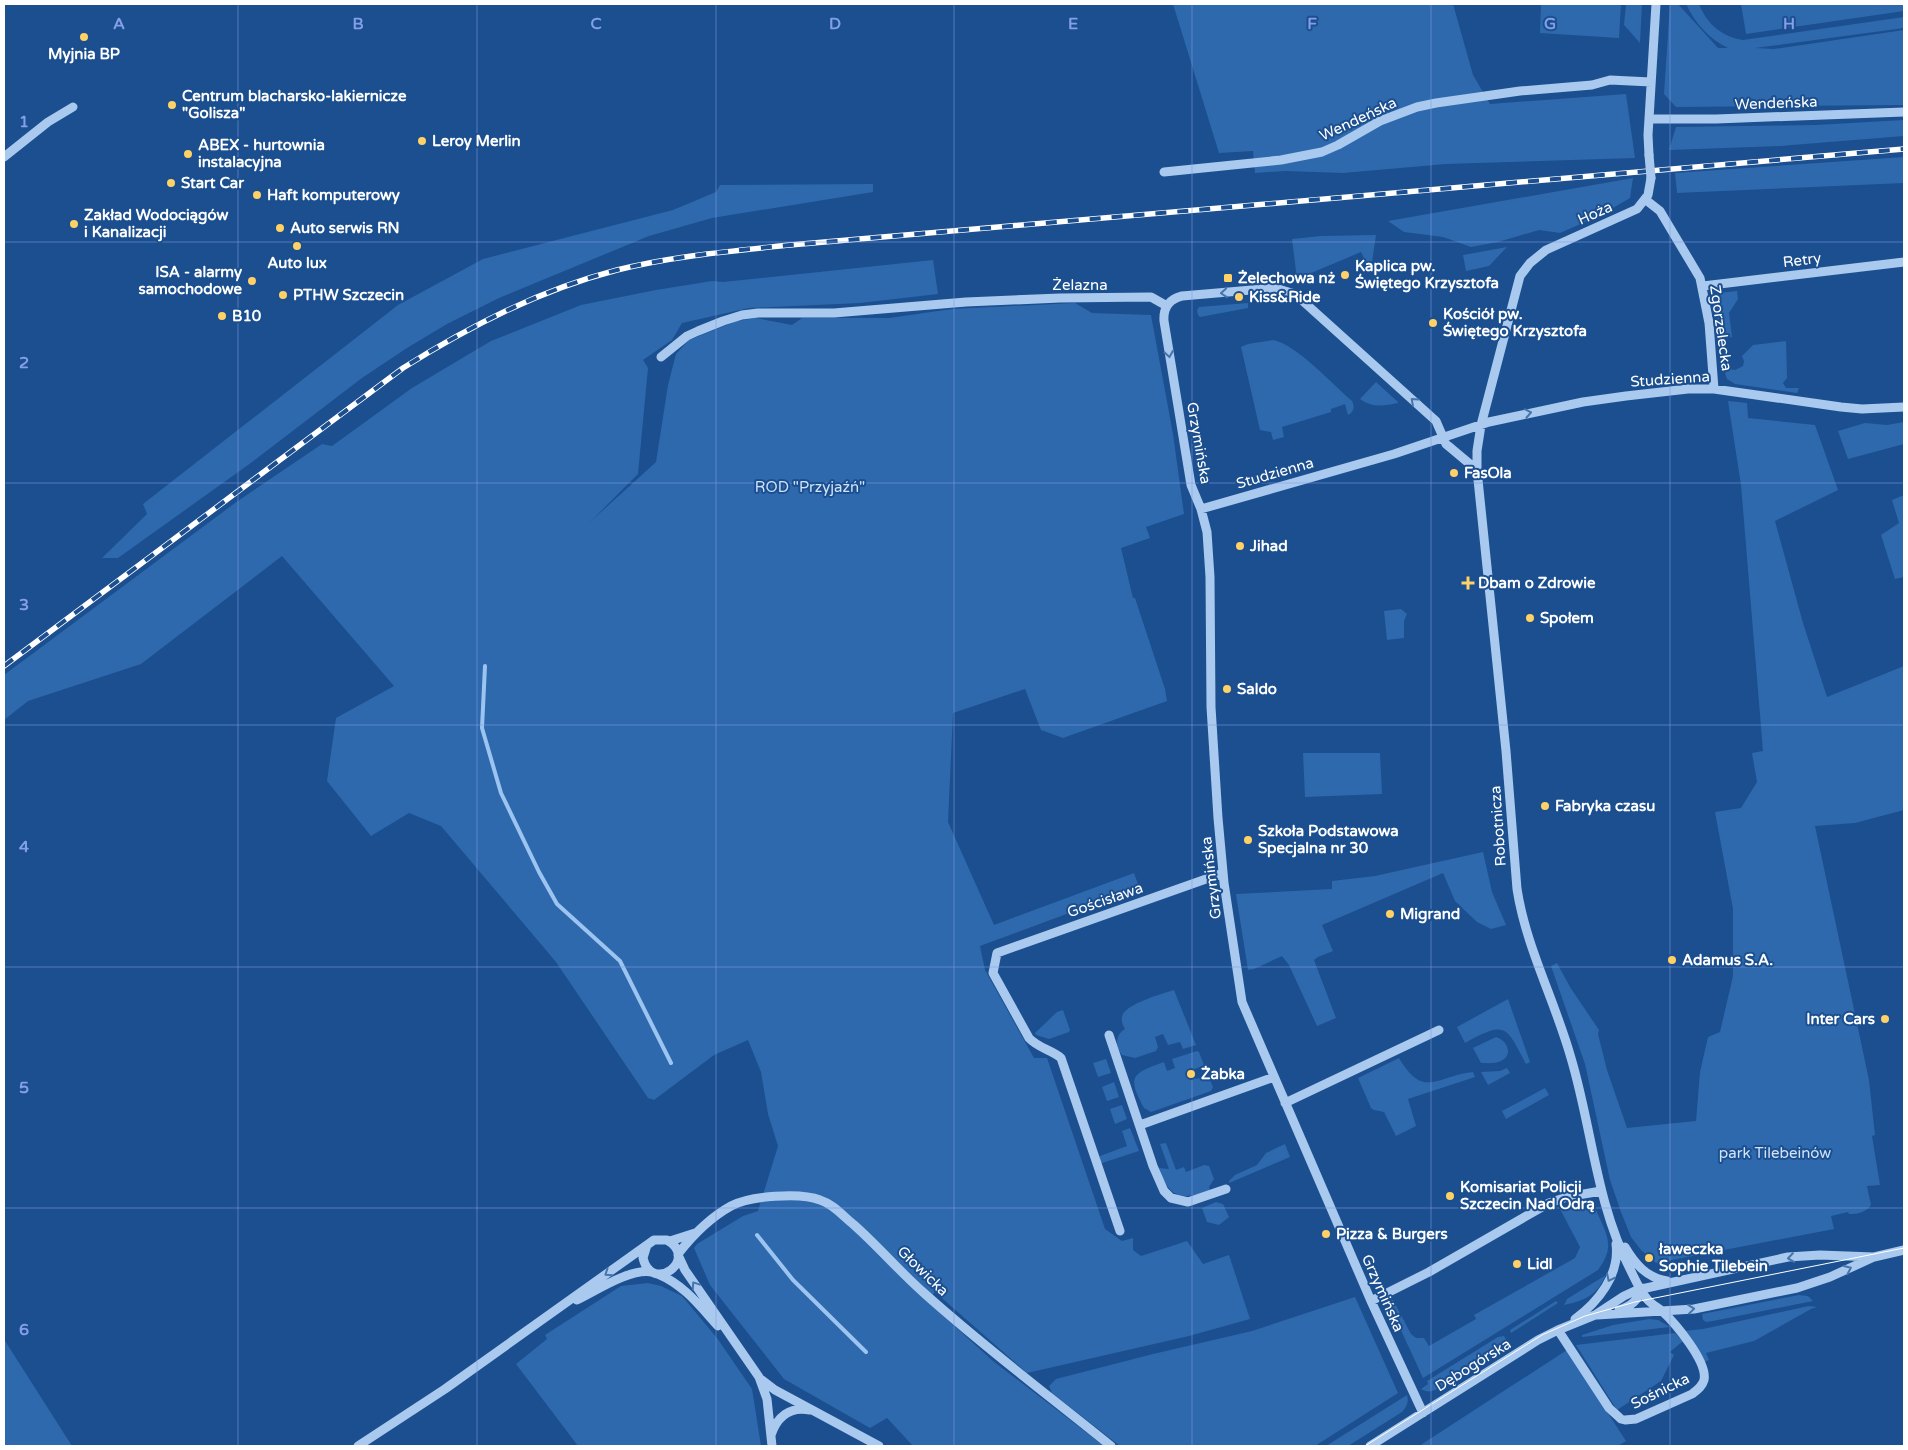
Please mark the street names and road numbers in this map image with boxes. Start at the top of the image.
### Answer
street label: Wendeńska [1317,93,1399,145]
street label: Wendeńska [1734,93,1818,113]
street label: Hoża [1575,197,1615,229]
street label: Retry [1782,249,1822,271]
street label: Żelazna [1052,276,1108,294]
street label: Zgorzelecka [1706,284,1736,372]
street label: Studzienna [1630,367,1710,391]
street label: Grzymińska [1183,401,1215,485]
street label: Studzienna [1234,453,1316,493]
street label: Robotnicza [1486,785,1510,867]
street label: Grzymińska [1197,836,1225,920]
street label: Gościsława [1065,879,1145,921]
street label: Głowicka [894,1242,952,1300]
street label: Grzymińska [1358,1251,1408,1335]
street label: Dębogórska [1432,1335,1514,1395]
street label: Sośnicka [1628,1369,1692,1413]

